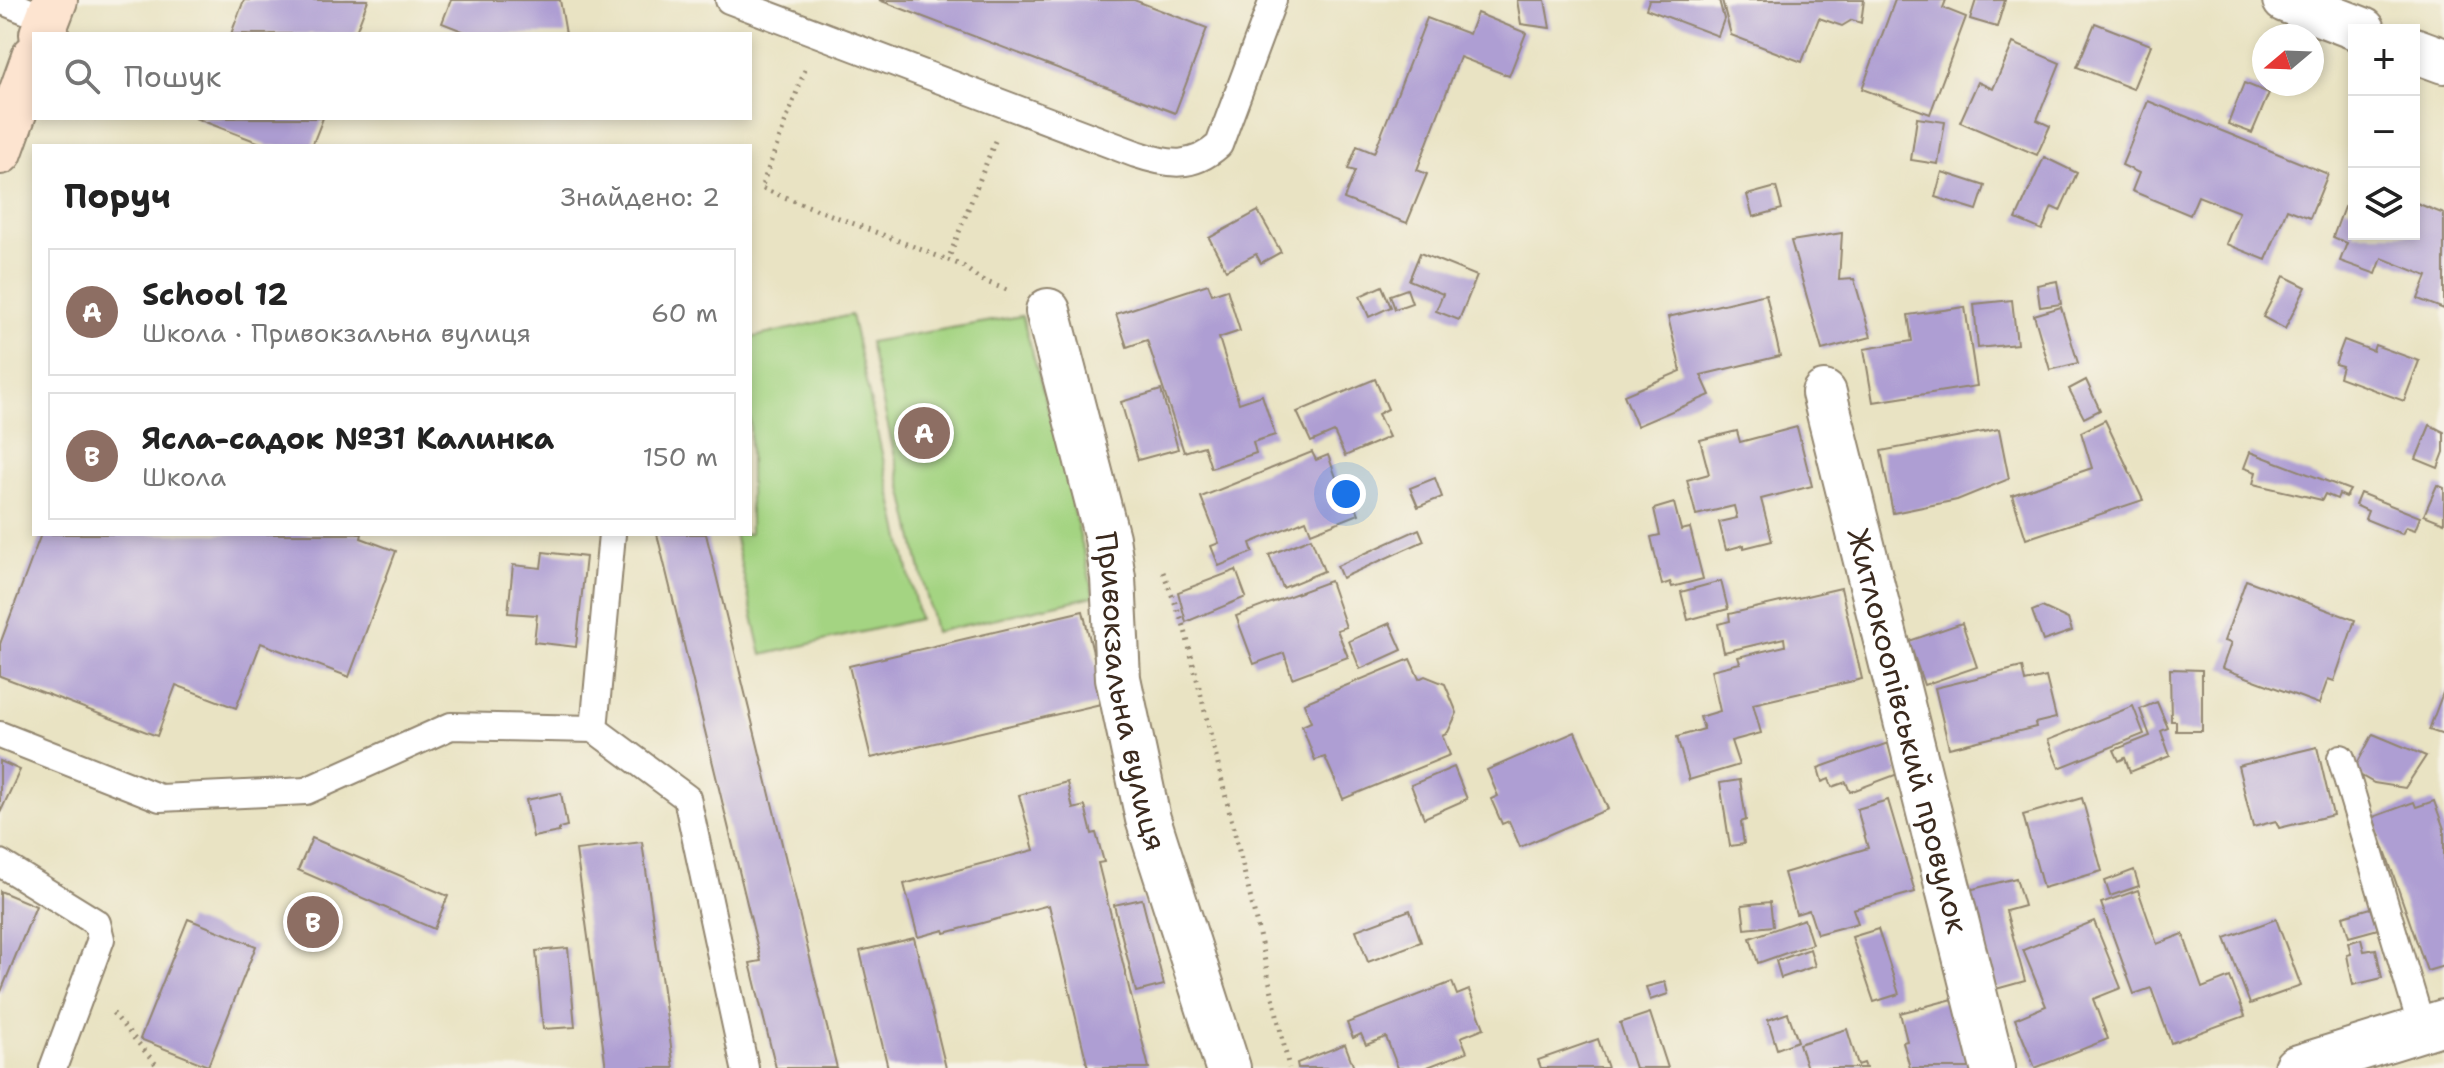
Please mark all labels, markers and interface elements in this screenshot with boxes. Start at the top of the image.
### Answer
north arrow [2252,24,2324,96]
map controls [2348,24,2420,240]
button: + [2348,24,2420,96]
search box [32,32,752,120]
icon: search [60,54,104,98]
text: Пошук [124,56,221,97]
button: − [2348,96,2420,168]
button: layers [2348,168,2420,240]
text: Поруч [64,173,171,219]
text: Знайдено: 2 [561,179,720,214]
text: School 12 [142,274,288,315]
text: A [82,295,102,330]
text: 60 m [651,295,718,330]
text: Школа · Привокзальна вулиця [142,315,531,350]
pin: A [898,403,950,463]
text: Ясла-садок №31 Калинка [142,418,554,459]
text: B [84,439,100,474]
text: 150 m [642,439,718,474]
text: Школа [142,459,226,494]
your location [1326,474,1366,514]
street label: Житлокоопівський провулок [1838,524,1979,938]
street label: Привокзальна вулиця [1086,529,1177,856]
pin: B [287,892,339,952]

